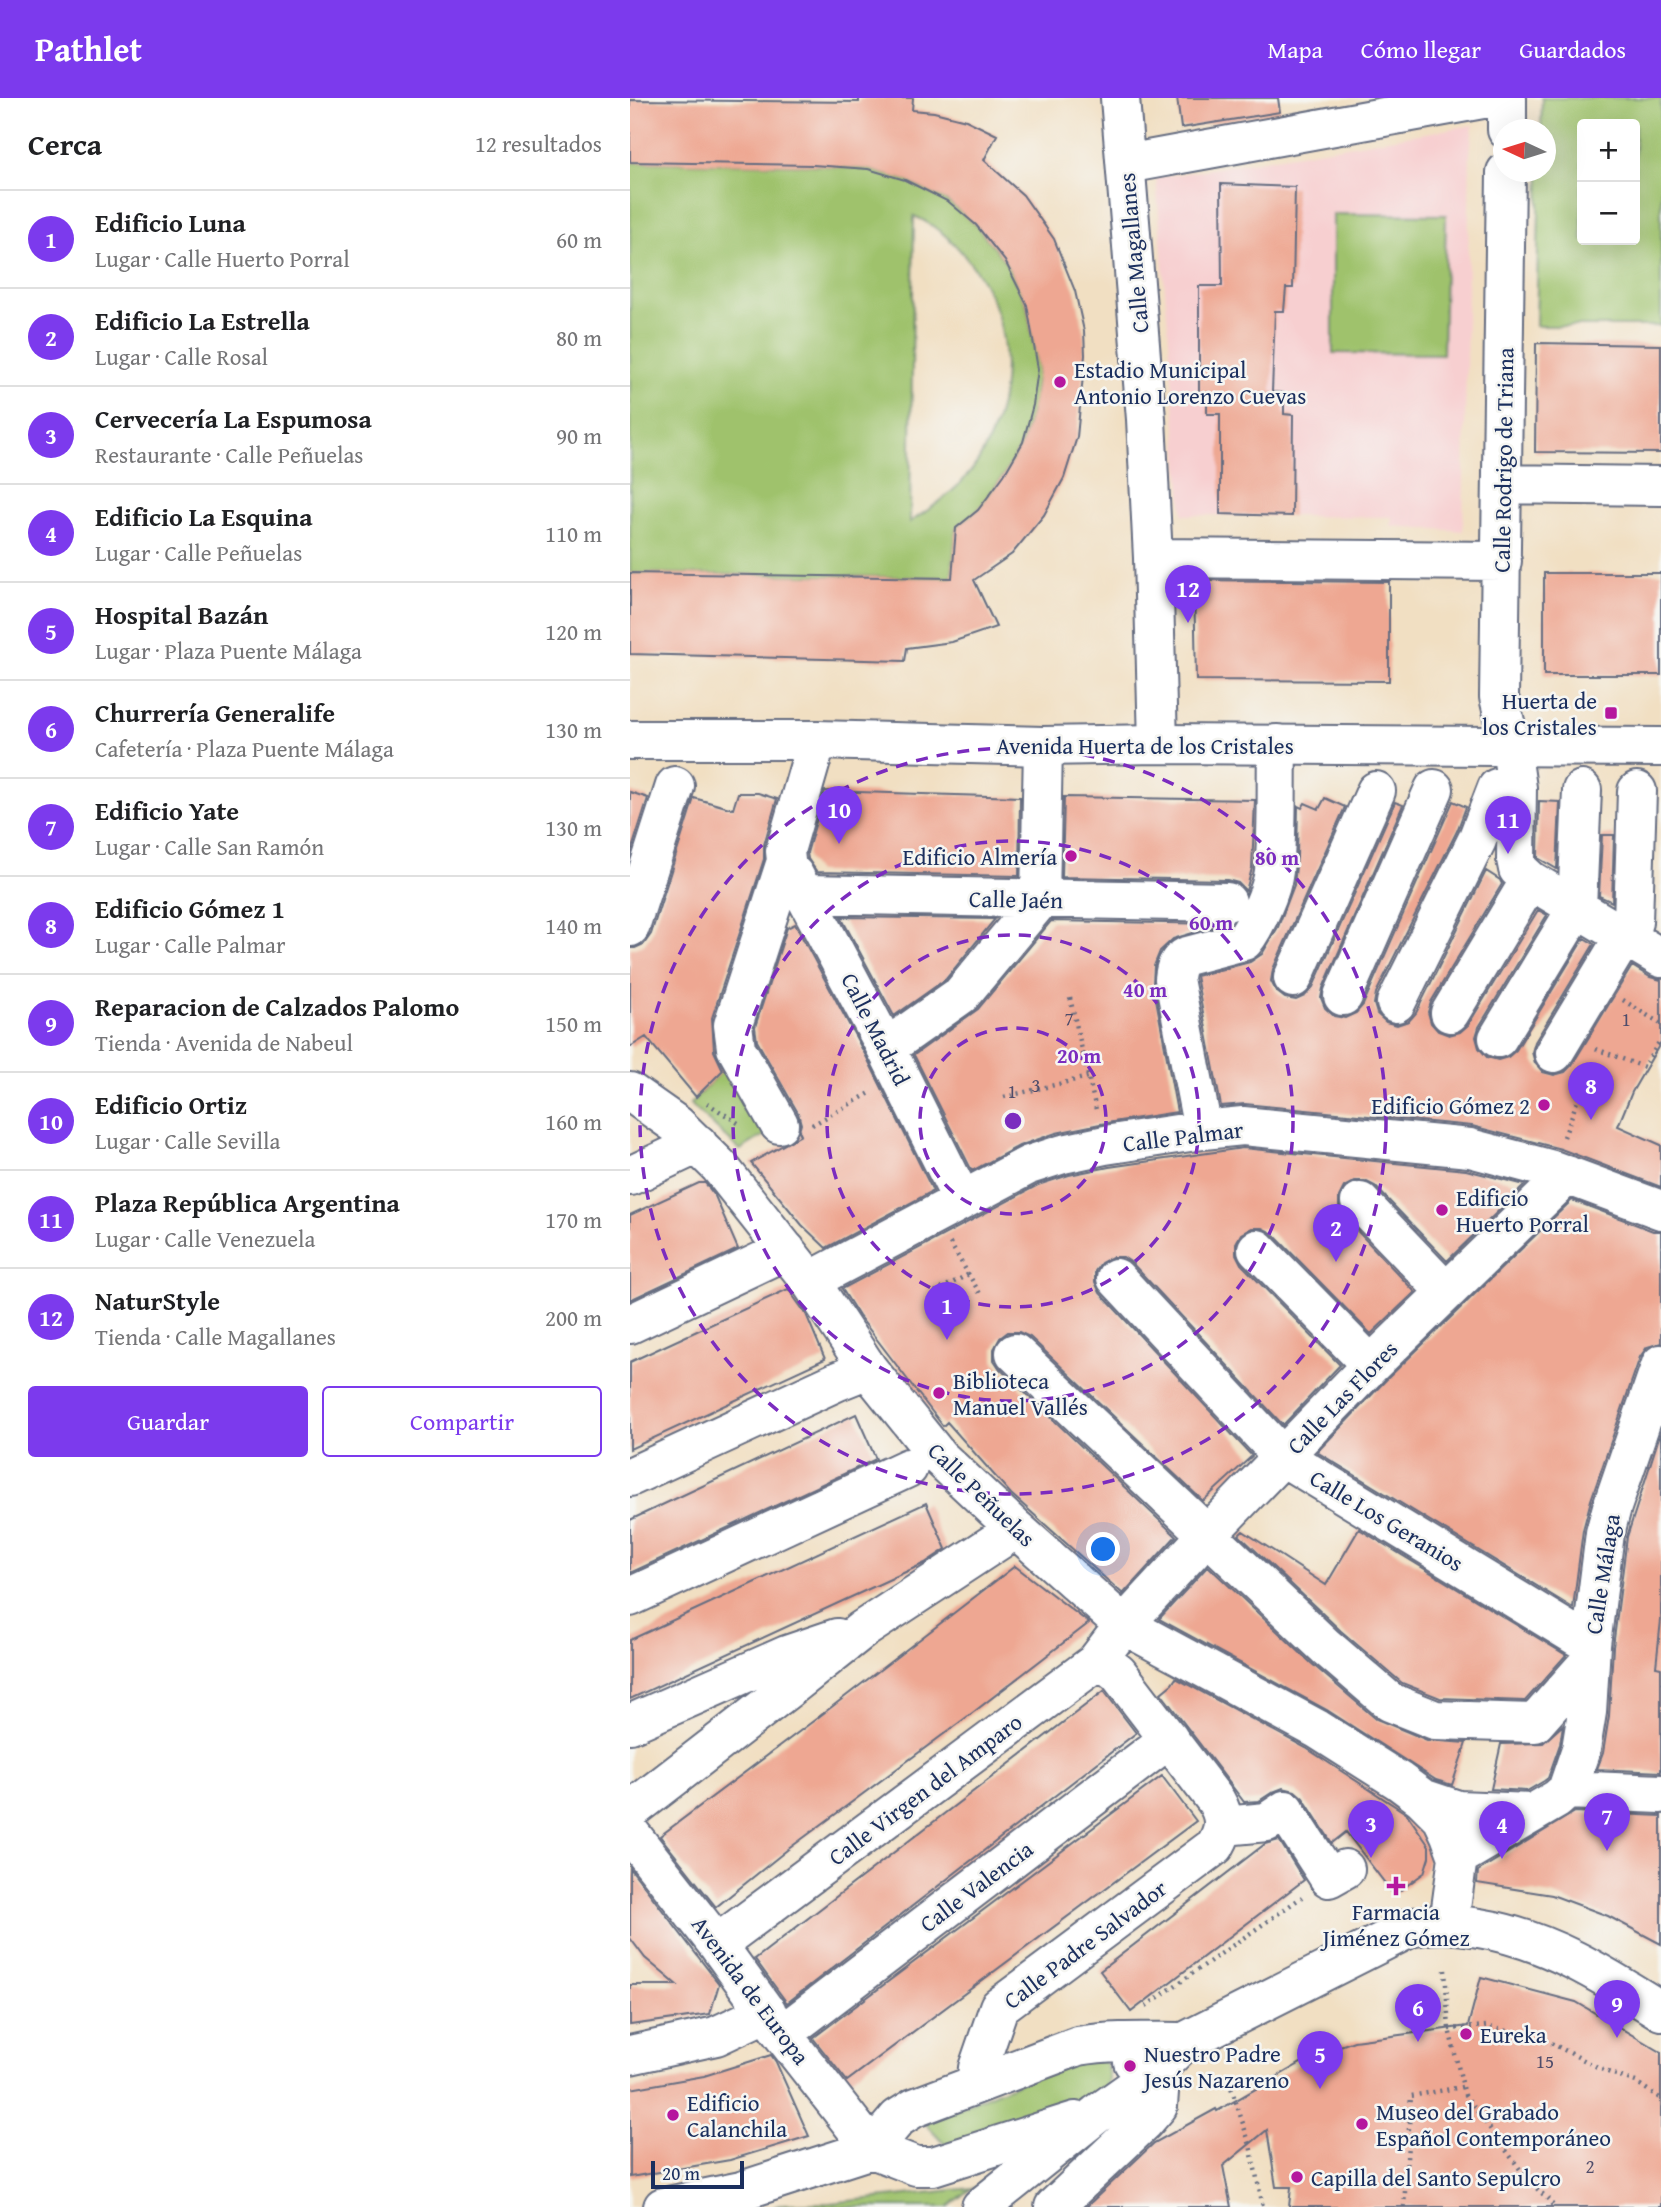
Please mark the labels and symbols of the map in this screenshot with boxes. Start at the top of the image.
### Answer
north arrow [1493,119,1556,182]
street label: Calle Magallanes [1110,171,1156,335]
street label: Calle Rodrigo de Triana [1485,347,1521,573]
place label: Estadio Municipal Antonio Lorenzo Cuevas [1074,353,1306,412]
marker: Estadio Municipal Antonio Lorenzo Cuevas [1052,374,1068,390]
pin: 12 [1165,565,1211,623]
place label: Huerta de los Cristales [1482,684,1597,743]
marker: Huerta de los Cristales [1603,705,1619,721]
street label: Avenida Huerta de los Cristales [996,729,1294,762]
pin: 10 [816,786,862,844]
pin: 11 [1485,796,1531,854]
place label: Edificio Almería [903,840,1057,873]
text: 80 m [1255,842,1299,873]
marker: Edificio Almería [1063,848,1079,864]
street label: Calle Jaén [969,882,1063,916]
text: 60 m [1189,907,1233,938]
street label: Calle Madrid [834,967,919,1092]
text: 40 m [1123,974,1167,1005]
house number: 7 [1064,1004,1074,1032]
house number: 1 [1621,1005,1631,1033]
text: 20 m [1057,1040,1101,1071]
pin: 8 [1568,1062,1614,1120]
house number: 3 [1031,1071,1041,1099]
house number: 1 [1007,1077,1017,1105]
place label: Edificio Gómez 2 [1371,1089,1530,1122]
marker: Edificio Gómez 2 [1536,1097,1552,1113]
centre of rings [1001,1109,1025,1133]
street label: Calle Palmar [1121,1112,1246,1160]
place label: Edificio Huerto Porral [1456,1181,1589,1240]
marker: Edificio Huerto Porral [1434,1202,1450,1218]
pin: 2 [1313,1204,1359,1262]
pin: 1 [924,1282,970,1340]
street label: Calle Las Flores [1279,1333,1405,1461]
place label: Biblioteca Manuel Vallés [953,1364,1088,1423]
marker: Biblioteca Manuel Vallés [931,1385,947,1401]
street label: Calle Peñuelas [921,1434,1043,1554]
street label: Calle Los Geranios [1304,1461,1470,1579]
street label: Calle Málaga [1576,1511,1628,1637]
your location [1086,1532,1120,1566]
street label: Calle Virgen del Amparo [821,1705,1029,1873]
pin: 7 [1584,1793,1630,1851]
pin: 3 [1348,1800,1394,1858]
pin: 4 [1479,1801,1525,1859]
street label: Calle Valencia [912,1832,1040,1940]
street label: Calle Padre Salvador [997,1871,1174,2016]
marker: Farmacia Jiménez Gómez [1388,1878,1404,1894]
place label: Farmacia Jiménez Gómez [1319,1895,1470,1954]
street label: Avenida de Europa [684,1909,818,2071]
pin: 9 [1594,1980,1640,2038]
pin: 6 [1395,1984,1441,2042]
place label: Eureka [1480,2018,1547,2051]
marker: Eureka [1458,2026,1474,2042]
pin: 5 [1297,2031,1343,2089]
place label: Nuestro Padre Jesús Nazareno [1141,2037,1289,2096]
house number: 15 [1536,2047,1554,2075]
marker: Nuestro Padre Jesús Nazareno [1122,2058,1138,2074]
place label: Edificio Calanchila [687,2086,787,2145]
place label: Museo del Grabado Español Contemporáneo [1376,2095,1611,2154]
marker: Edificio Calanchila [665,2107,681,2123]
marker: Museo del Grabado Español Contemporáneo [1354,2116,1370,2132]
house number: 2 [1585,2152,1595,2180]
scale bar [651,2158,744,2190]
place label: Capilla del Santo Sepulcro [1311,2161,1561,2194]
marker: Capilla del Santo Sepulcro [1289,2169,1305,2185]

